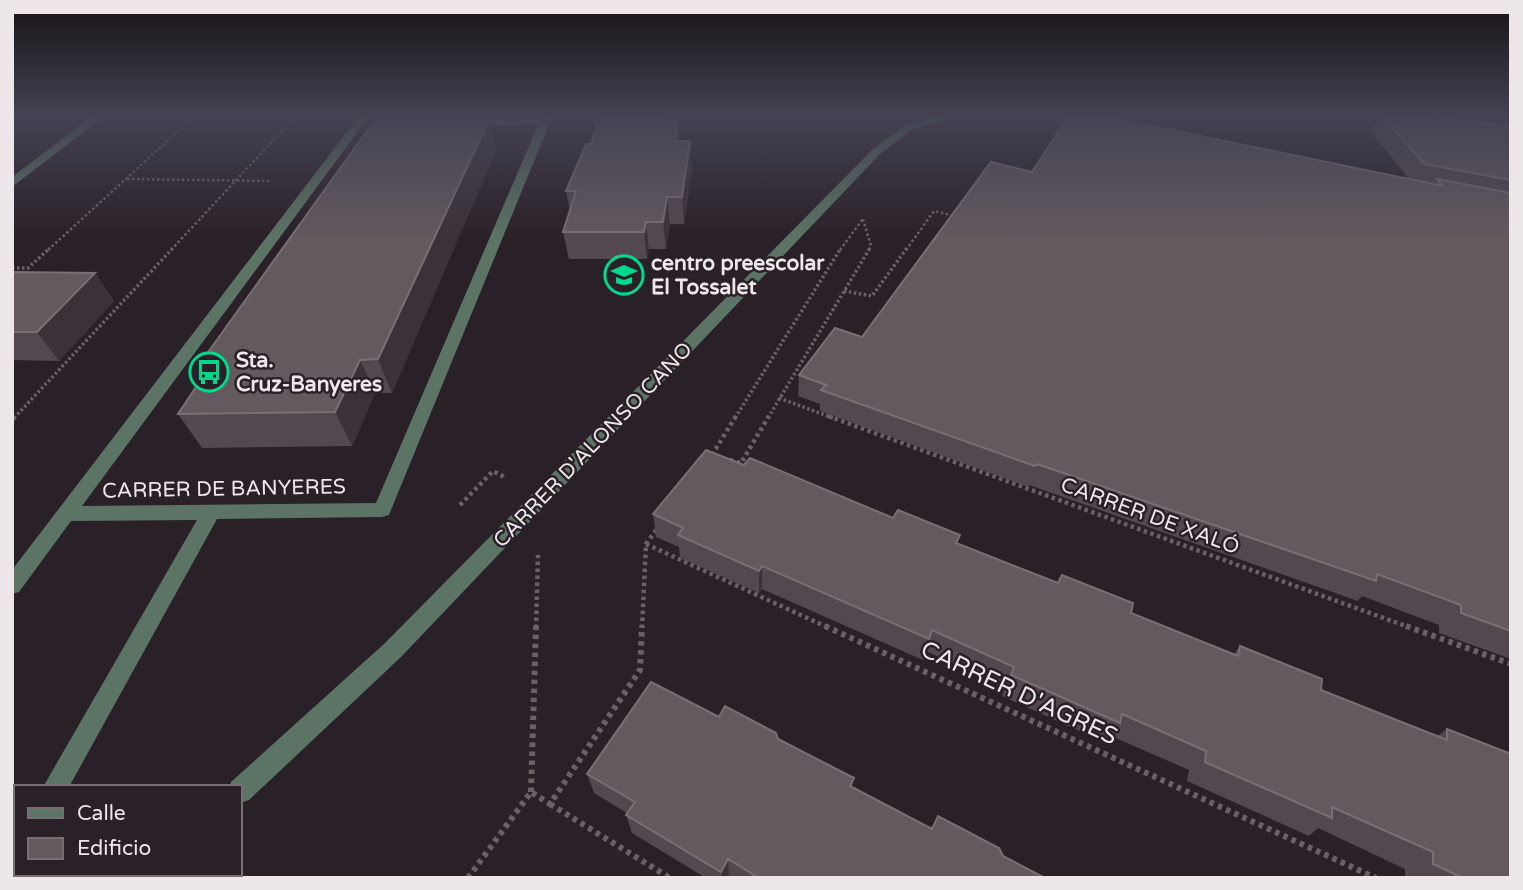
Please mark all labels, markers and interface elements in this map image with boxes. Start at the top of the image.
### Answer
place label: centro preescolar El Tossalet [651,251,825,300]
school or university icon: centro preescolar El Tossalet [603,254,645,296]
street label: CARRER D'ALONSO CANO [488,337,698,553]
place label: Sta. Cruz-Banyeres [236,348,382,397]
bus stop icon: Sta. Cruz-Banyeres [188,351,230,393]
street label: CARRER DE XALÓ [1057,472,1243,560]
street label: CARRER DE BANYERES [102,474,346,504]
street label: CARRER D'AGRES [916,635,1122,751]
legend [14,785,242,876]
text: Calle [77,801,126,826]
text: Edificio [77,836,151,861]

